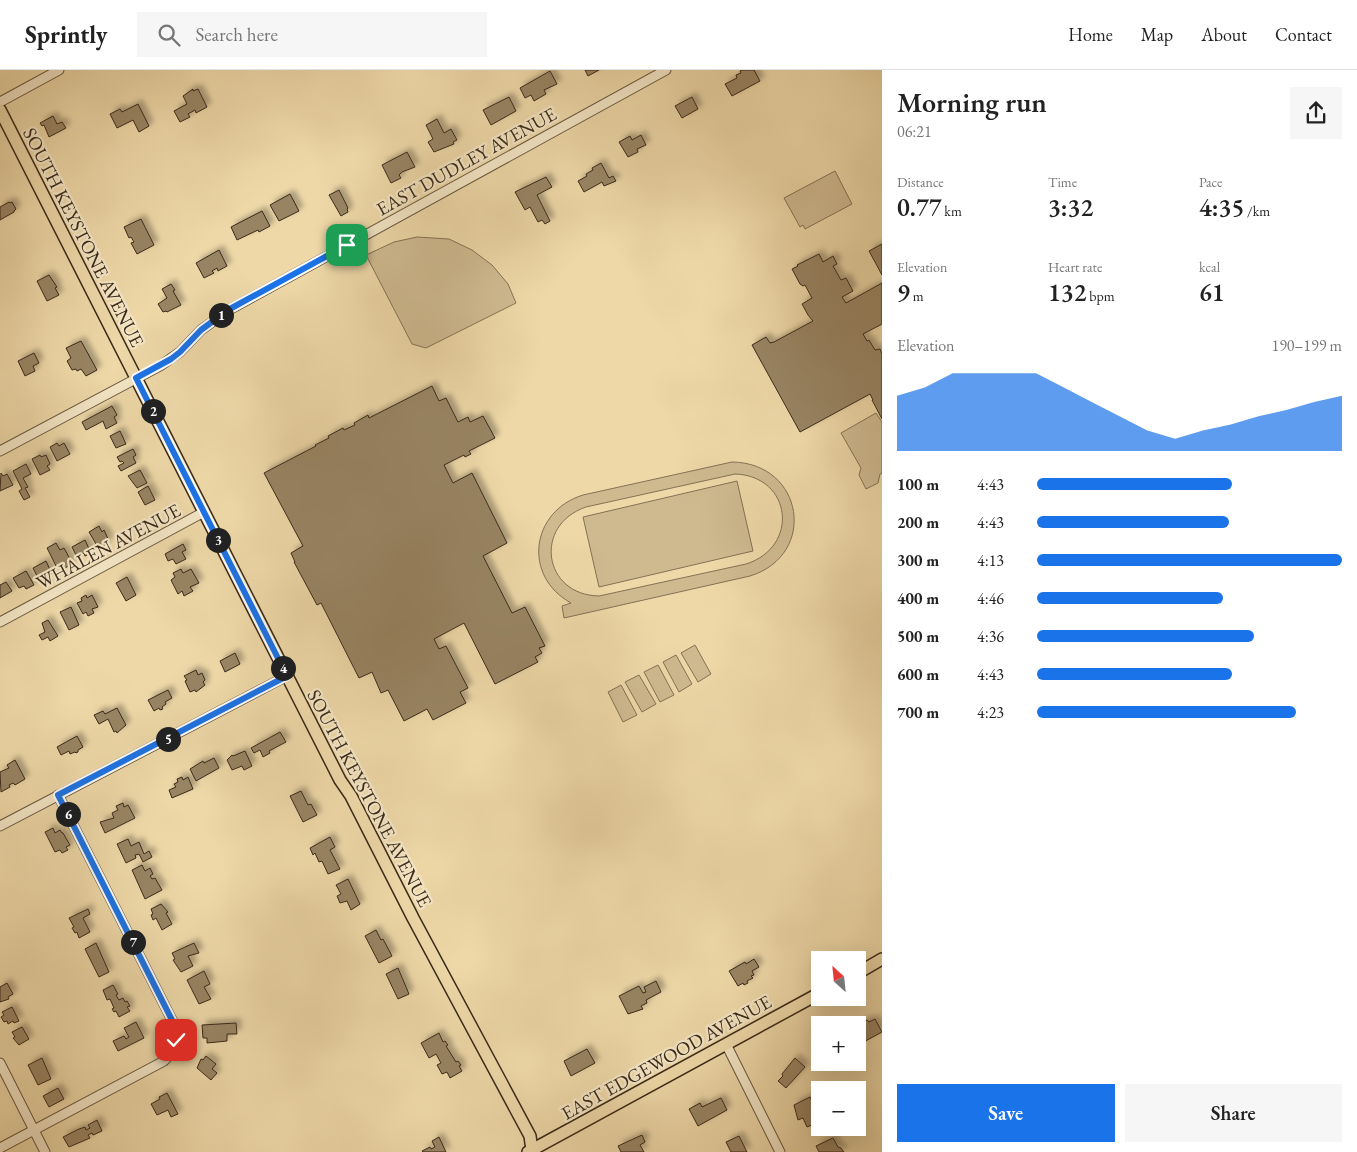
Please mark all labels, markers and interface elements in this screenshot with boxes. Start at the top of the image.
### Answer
search box [137,12,487,57]
text: Sprintly [25,19,107,50]
icon: search [155,21,183,49]
text: Search here [195,22,278,47]
text: Home [1068,23,1113,46]
text: Map [1141,23,1173,46]
text: About [1201,23,1247,46]
text: Contact [1275,23,1332,46]
text: Morning run [897,84,1047,120]
button: share [1290,87,1342,139]
street label: EAST DUDLEY AVENUE [372,101,561,221]
text: 06:21 [897,121,932,142]
street label: SOUTH KEYSTONE AVENUE [17,123,150,351]
text: Distance [897,173,944,191]
text: Time [1048,173,1077,191]
text: Pace [1199,173,1223,191]
text: 0.77 [897,191,942,223]
text: 3:32 [1048,191,1093,223]
text: 4:35 [1199,191,1244,223]
text: km [942,202,962,220]
text: /km [1244,202,1270,220]
pin [326,224,368,266]
icon: arrive [333,231,361,259]
text: Elevation [897,258,947,276]
text: Heart rate [1048,258,1102,276]
text: kcal [1199,258,1220,276]
text: 9 [897,276,910,308]
text: 132 [1048,276,1086,308]
text: 61 [1199,276,1225,308]
text: m [910,287,924,305]
text: bpm [1086,287,1115,305]
pin: 1 [208,302,234,328]
text: 1 [218,306,225,324]
text: Elevation [897,335,955,356]
text: 190–199 m [1271,335,1342,356]
pin: 2 [140,398,166,424]
text: 2 [150,402,157,420]
text: 100 m [897,474,939,495]
text: 4:43 [977,474,1004,495]
street label: WHALEN AVENUE [32,498,185,595]
text: 200 m [897,512,939,533]
text: 4:43 [977,512,1004,533]
pin: 3 [206,528,230,552]
text: 3 [215,531,222,549]
text: 300 m [897,550,939,571]
text: 4:13 [977,550,1004,571]
text: 400 m [897,588,939,609]
text: 4:46 [977,588,1004,609]
text: 500 m [897,626,939,647]
text: 4:36 [977,626,1004,647]
pin: 4 [270,656,296,680]
text: 4 [280,659,287,677]
text: 600 m [897,664,939,685]
text: 4:43 [977,664,1004,685]
street label: SOUTH KEYSTONE AVENUE [301,685,438,912]
text: 700 m [897,702,939,723]
text: 4:23 [977,702,1004,723]
pin: 5 [156,726,180,752]
text: 5 [165,730,172,748]
pin: 6 [56,802,80,826]
text: 6 [65,805,72,823]
pin: 7 [120,930,146,954]
text: 7 [130,933,137,951]
north arrow [811,951,866,1006]
map controls [811,951,866,1136]
street label: EAST EDGEWOOD AVENUE [557,989,776,1126]
button: + [811,1016,866,1071]
pin [155,1019,197,1061]
icon: check [162,1026,190,1054]
button: − [811,1081,866,1136]
button: Save [897,1084,1115,1142]
button: Share [1125,1084,1342,1142]

